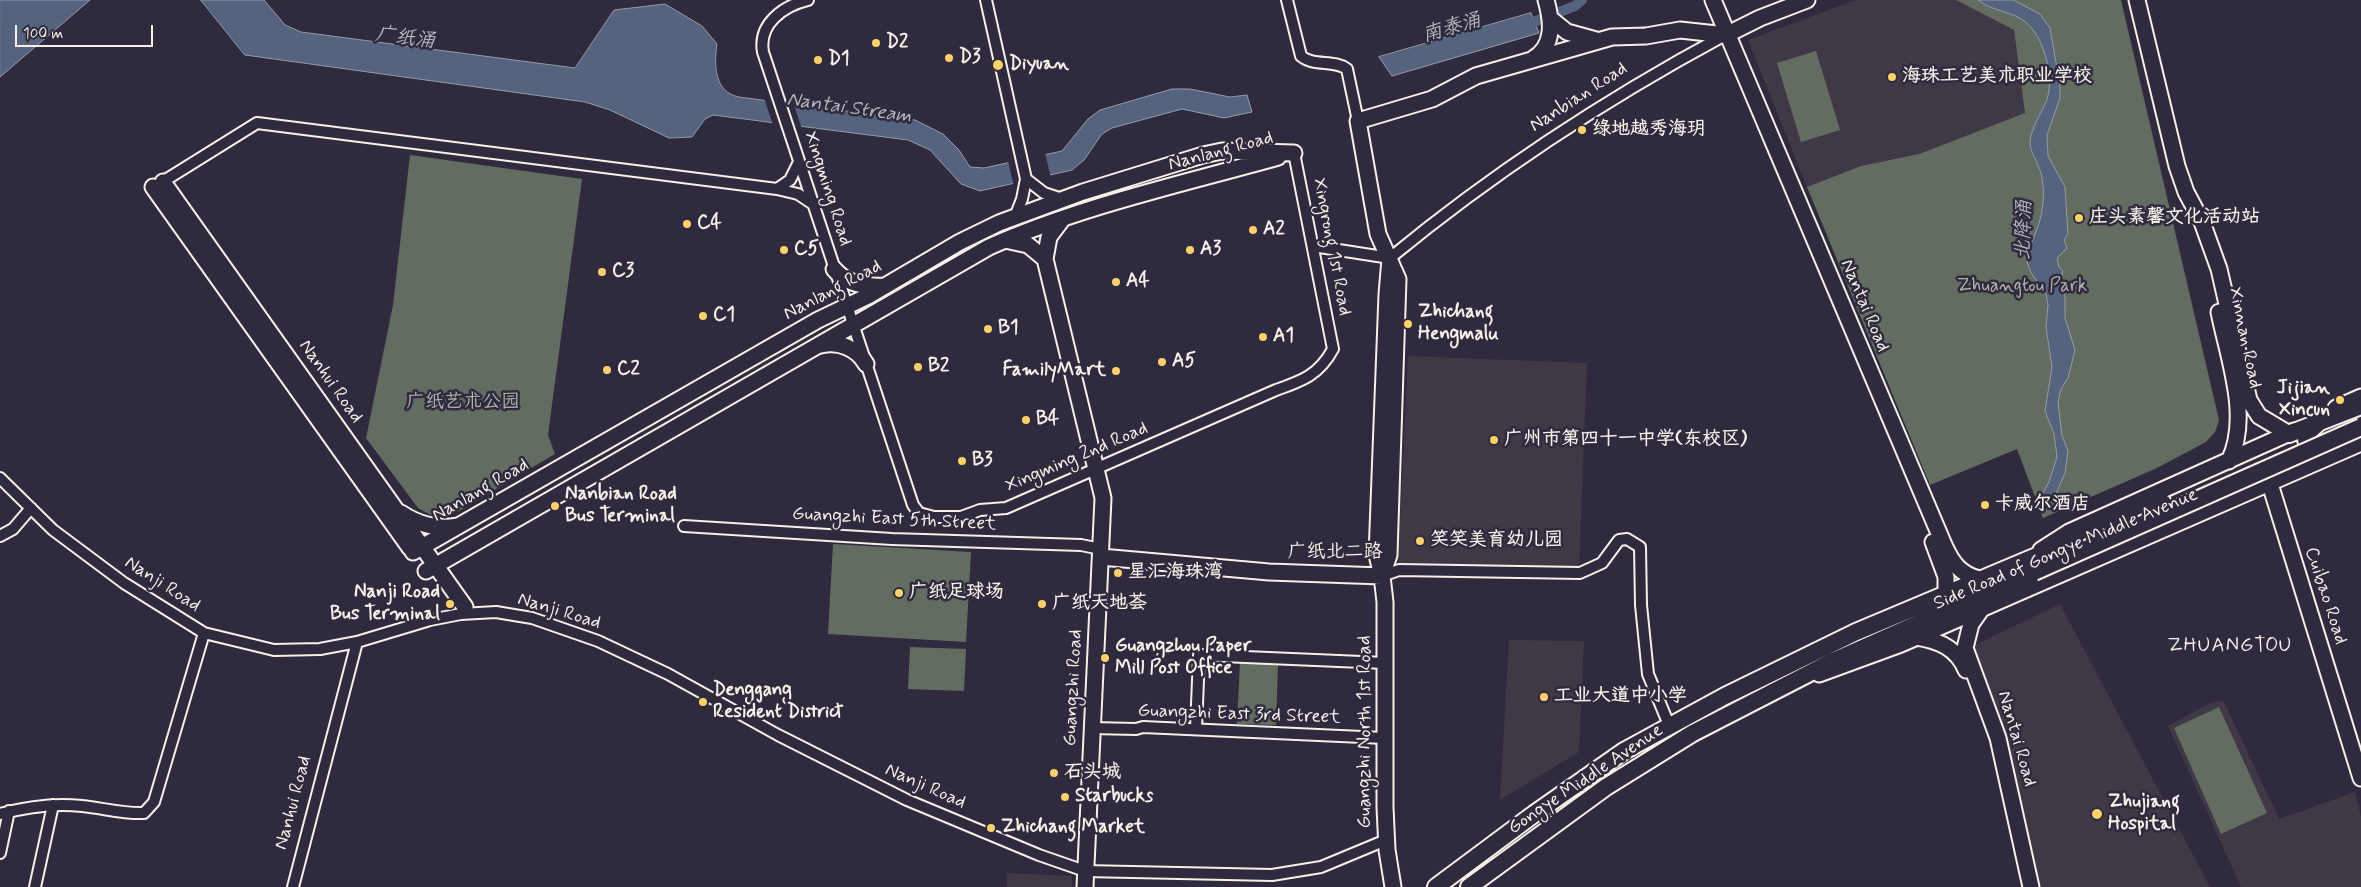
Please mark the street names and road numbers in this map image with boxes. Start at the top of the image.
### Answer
street label: Nanbian Road [1526,58,1632,138]
street label: Nanlang Road [1166,127,1276,177]
street label: Xingming Road [798,129,856,249]
street label: Xingrong 1st Road [1306,176,1356,318]
street label: Nanlang Road [780,256,886,326]
street label: Nantai Road [1834,256,1894,356]
street label: Xinnan Road [2222,285,2266,391]
street label: Nanhui Road [293,336,367,428]
street label: Xingming 2nd Road [1002,418,1152,498]
street label: Nanlang Road [429,454,533,528]
street label: Side Road of Gongye Middle Avenue [1930,484,2202,616]
street label: Guangzhi East 5th Street [791,503,997,537]
street label: 广纸北二路 [1288,542,1382,564]
street label: Cuibao Road [2299,544,2351,648]
street label: Nanji Road [120,552,204,618]
street label: Nanji Road [515,589,603,635]
street label: Guangzhi Road [1060,629,1088,747]
street label: Guangzhi North 1st Road [1355,636,1377,828]
street label: Nantai Road [1991,689,2041,789]
street label: Guangzhi East 3rd Street [1137,700,1341,730]
street label: Gongye Middle Avenue [1504,720,1668,840]
street label: Nanhui Road [271,753,317,853]
street label: Nanji Road [881,759,969,815]

